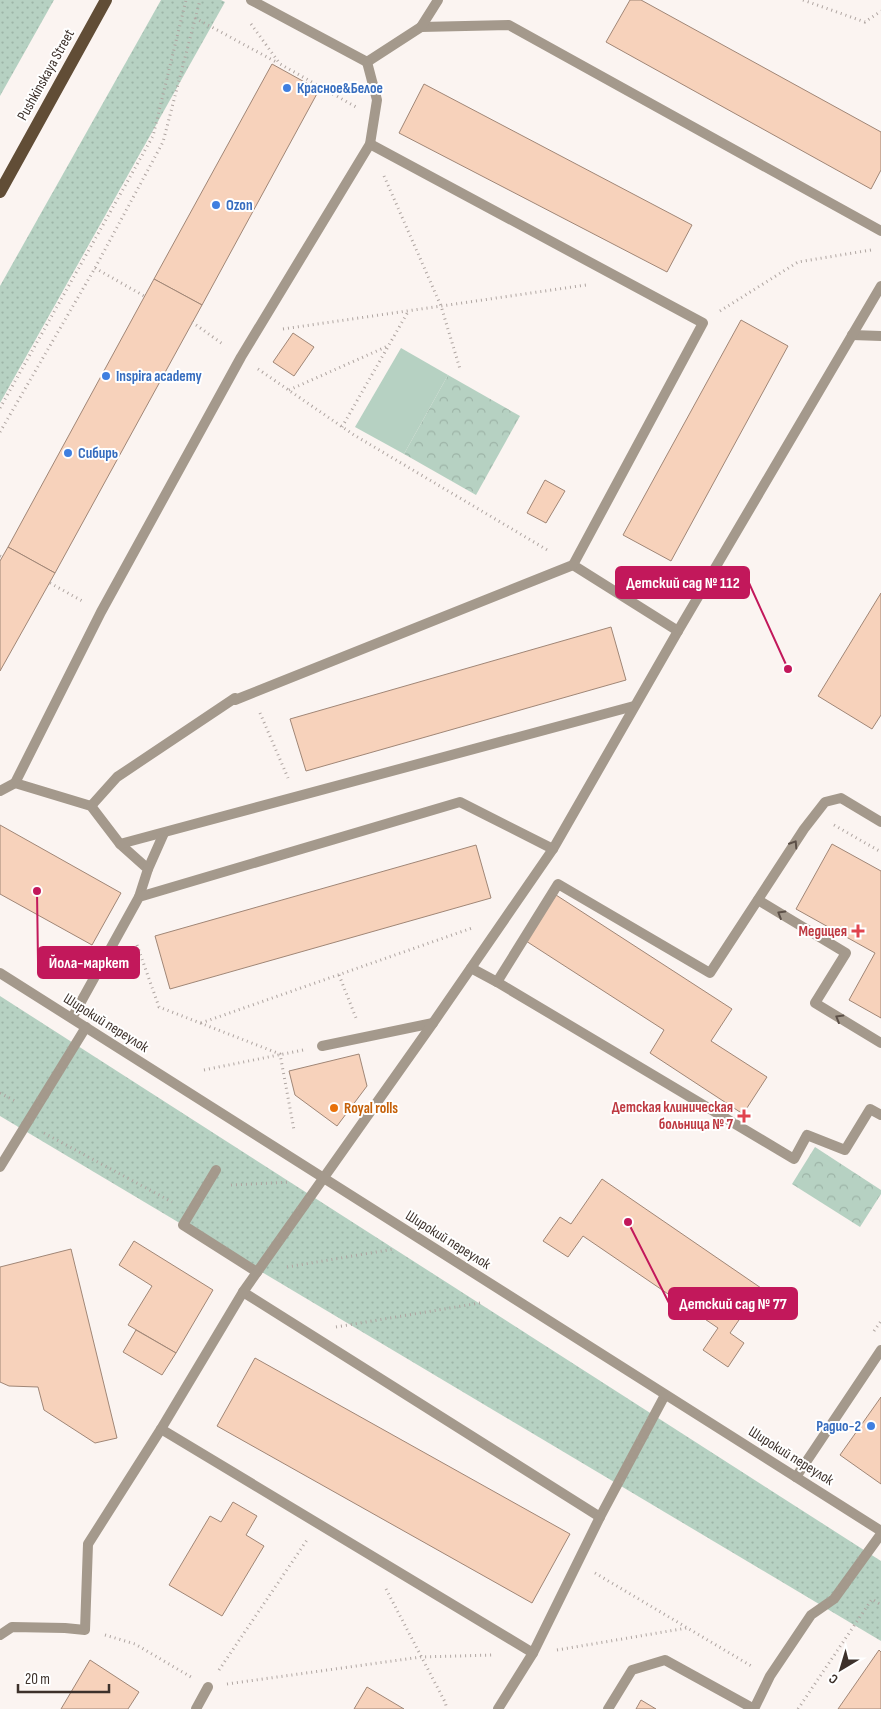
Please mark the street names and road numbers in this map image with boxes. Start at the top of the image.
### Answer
street label: Pushkinskaya Street [13,26,79,124]
street label: Широкий переулок [60,989,152,1057]
street label: Широкий переулок [402,1206,494,1274]
street label: Широкий переулок [745,1422,837,1490]

